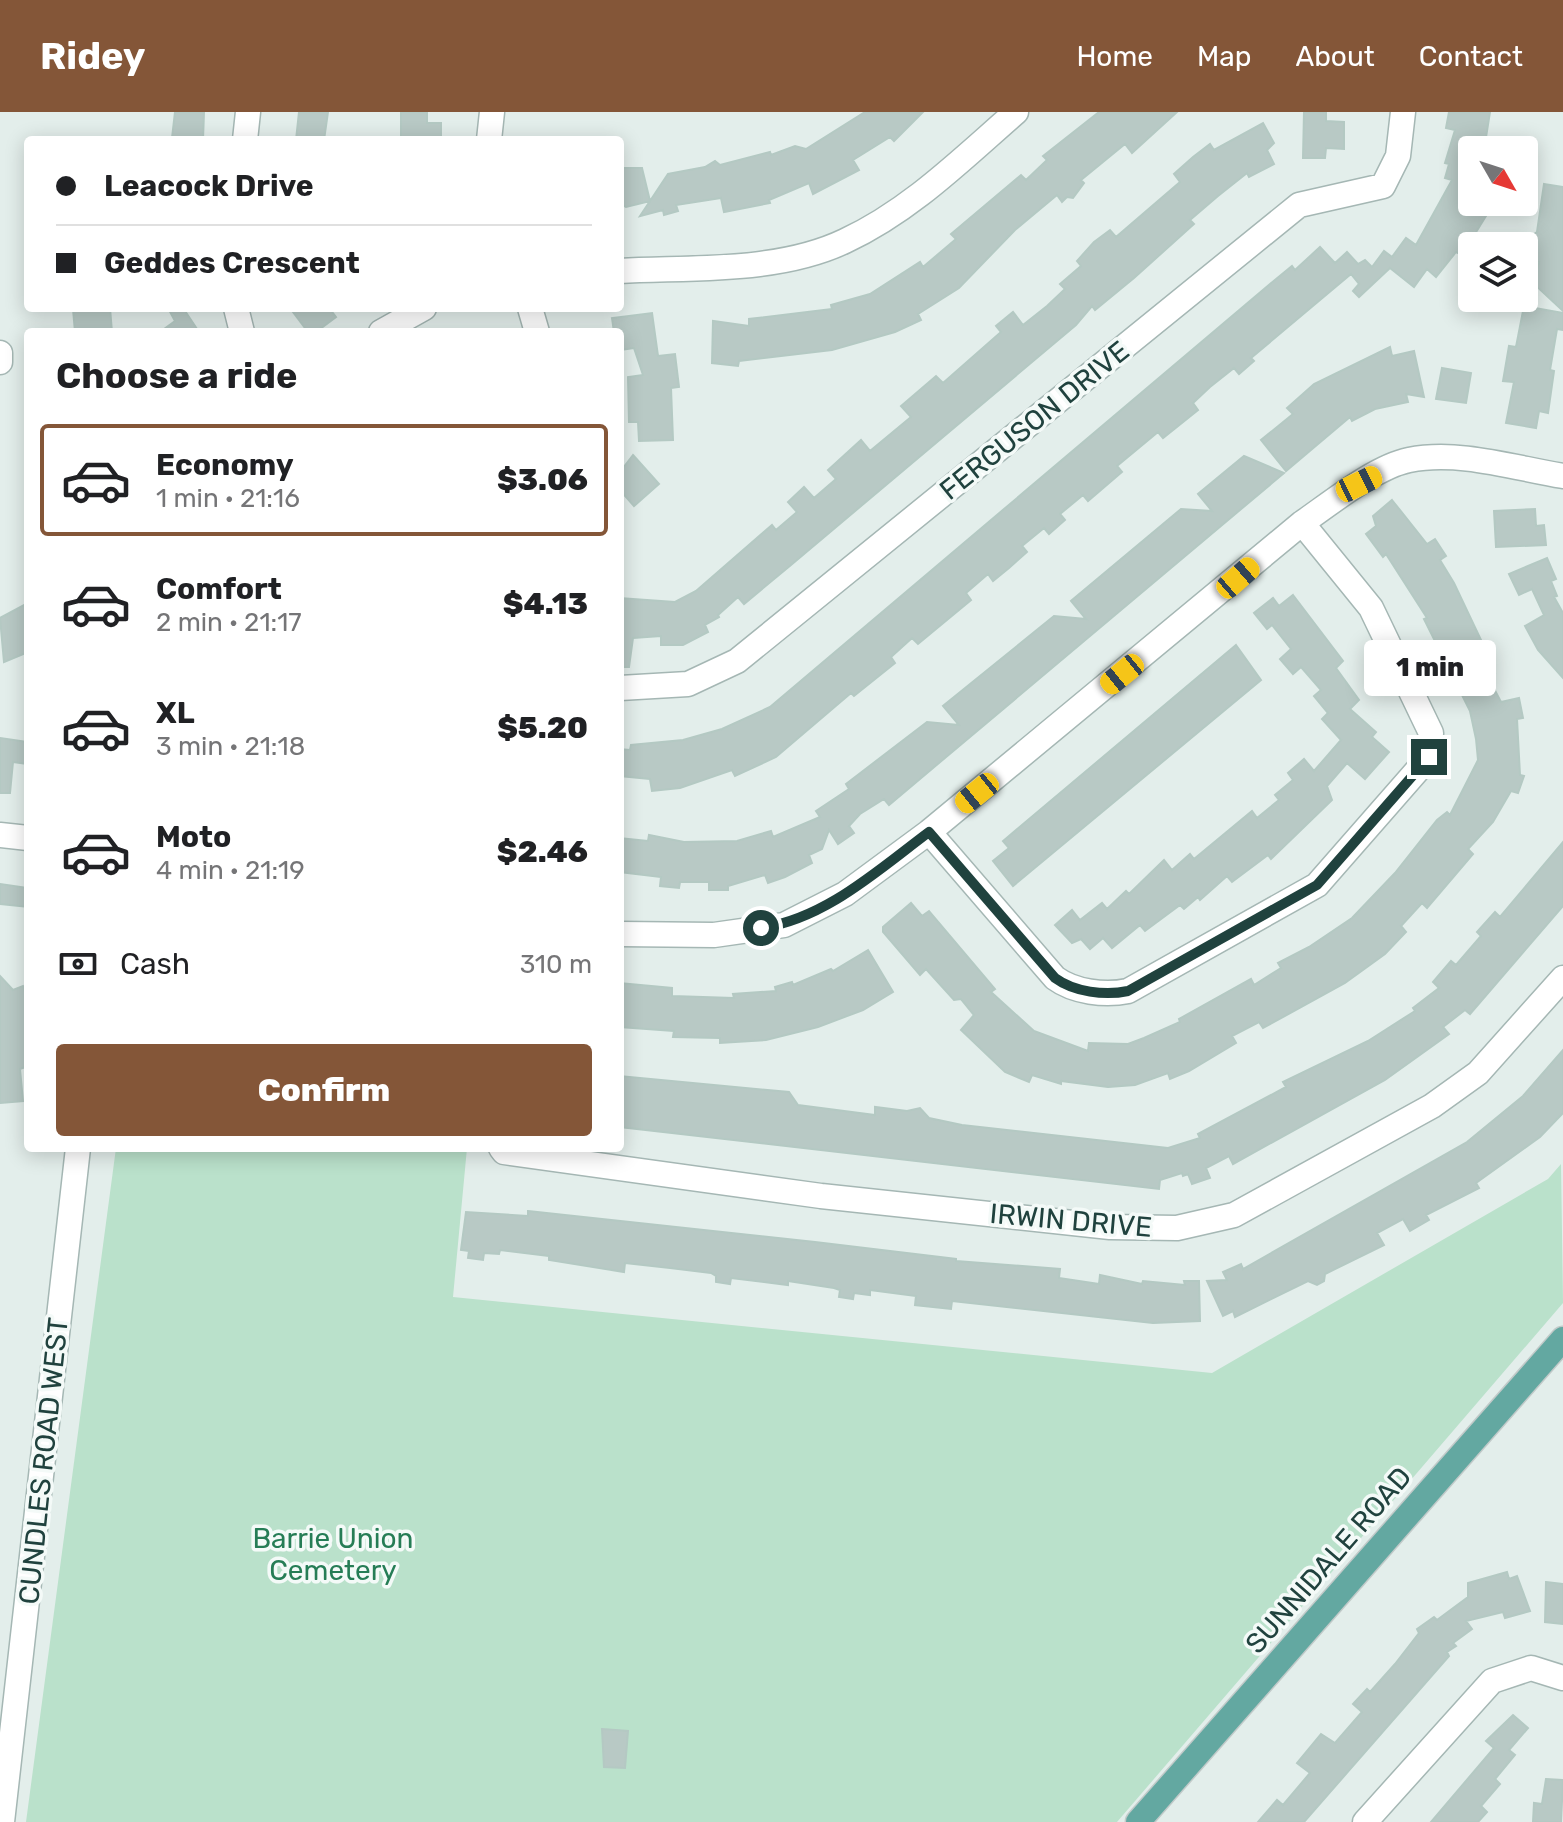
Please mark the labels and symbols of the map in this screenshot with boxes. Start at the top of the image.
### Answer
north arrow [1458,136,1538,216]
street label: FERGUSON DRIVE [933,334,1135,507]
car [1332,463,1386,505]
car [1212,553,1264,603]
callout: 1 min [1363,641,1495,697]
car [1096,650,1148,698]
route end [1411,739,1447,775]
car [951,769,1003,817]
route start [743,910,779,946]
street label: IRWIN DRIVE [988,1197,1153,1244]
street label: CUNDLES ROAD WEST [12,1316,75,1606]
street label: SUNNIDALE ROAD [1239,1460,1418,1660]
park label: Barrie Union Cemetery [252,1522,414,1587]

